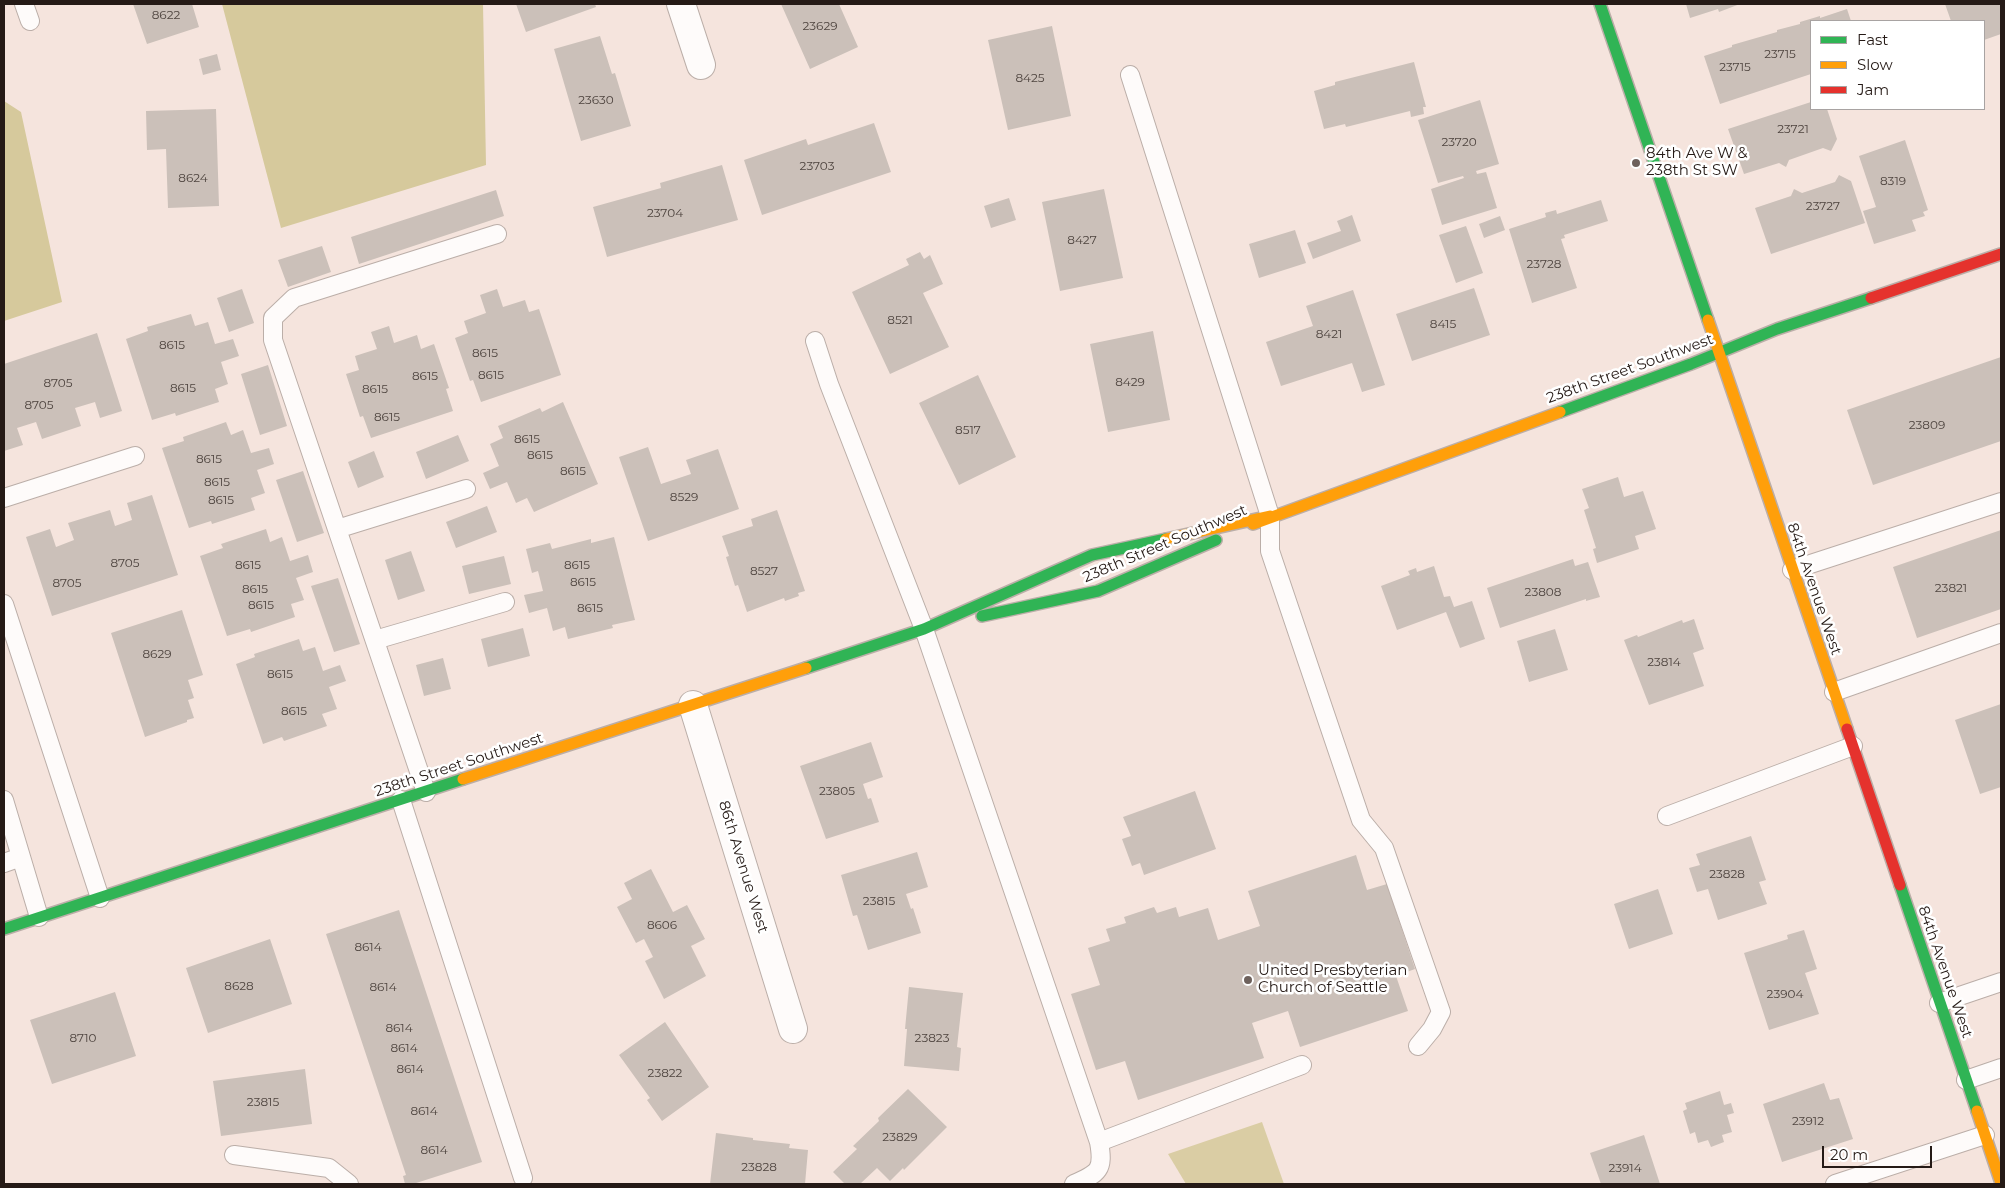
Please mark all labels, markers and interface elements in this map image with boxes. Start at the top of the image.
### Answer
house number: 8622 [152,8,180,22]
house number: 23629 [802,19,838,33]
legend [1810,20,1985,110]
text: Fast [1857,30,1888,49]
house number: 23715 [1764,47,1796,61]
text: Slow [1857,55,1893,74]
house number: 23715 [1719,60,1751,74]
house number: 8425 [1015,71,1045,85]
text: Jam [1857,80,1889,99]
house number: 23630 [578,93,614,107]
house number: 23721 [1777,122,1809,136]
house number: 23720 [1441,135,1477,149]
place label: 84th Ave W & 238th St SW [1646,145,1748,180]
marker: 84th Ave W & 238th St SW [1630,157,1642,169]
house number: 23703 [800,159,834,173]
house number: 8624 [178,171,208,185]
house number: 8319 [1880,174,1906,188]
house number: 23727 [1806,199,1840,213]
house number: 23704 [647,206,683,220]
house number: 8427 [1067,233,1097,247]
house number: 23728 [1527,257,1561,271]
house number: 8521 [887,313,913,327]
house number: 8415 [1430,317,1456,331]
house number: 8421 [1316,327,1342,341]
street label: 238th Street Southwest [1544,330,1716,408]
house number: 8615 [159,338,185,352]
house number: 8615 [472,346,498,360]
house number: 8615 [478,368,504,382]
house number: 8615 [412,369,438,383]
house number: 8429 [1115,375,1145,389]
house number: 8705 [43,376,73,390]
house number: 8615 [170,381,196,395]
house number: 8615 [362,382,388,396]
house number: 8705 [24,398,54,412]
house number: 8615 [374,410,400,424]
house number: 23809 [1909,418,1945,432]
house number: 8517 [955,423,981,437]
house number: 8615 [514,432,540,446]
house number: 8615 [527,448,553,462]
house number: 8615 [196,452,222,466]
house number: 8615 [560,464,586,478]
house number: 8615 [204,475,230,489]
house number: 8529 [670,490,698,504]
house number: 8615 [208,493,234,507]
street label: 238th Street Southwest [1080,501,1250,587]
street label: 84th Avenue West [1783,521,1845,657]
house number: 8705 [110,556,140,570]
house number: 8615 [235,558,261,572]
house number: 8615 [564,558,590,572]
house number: 8527 [750,564,778,578]
house number: 8615 [570,575,596,589]
house number: 8705 [52,576,82,590]
house number: 23821 [1935,581,1967,595]
house number: 8615 [242,582,268,596]
house number: 23808 [1525,585,1561,599]
house number: 8615 [248,598,274,612]
house number: 8615 [577,601,603,615]
house number: 8629 [142,647,172,661]
house number: 23814 [1647,655,1681,669]
house number: 8615 [267,667,293,681]
house number: 8615 [281,704,307,718]
street label: 238th Street Southwest [372,729,546,801]
house number: 23805 [819,784,855,798]
street label: 86th Avenue West [714,799,772,935]
house number: 23828 [1709,867,1745,881]
house number: 23815 [863,894,895,908]
street label: 84th Avenue West [1914,904,1976,1040]
house number: 8606 [647,918,677,932]
house number: 8614 [354,940,382,954]
place label: United Presbyterian Church of Seattle [1258,962,1407,997]
marker: United Presbyterian Church of Seattle [1242,974,1254,986]
house number: 8628 [224,979,254,993]
house number: 8614 [369,980,397,994]
house number: 23904 [1767,987,1803,1001]
house number: 8614 [385,1021,413,1035]
house number: 8710 [69,1031,97,1045]
house number: 23823 [915,1031,949,1045]
house number: 8614 [390,1041,418,1055]
house number: 8614 [396,1062,424,1076]
house number: 23822 [648,1066,682,1080]
house number: 23815 [247,1095,279,1109]
house number: 8614 [410,1104,438,1118]
house number: 23912 [1792,1114,1824,1128]
house number: 23829 [882,1130,918,1144]
scale bar [1825,1136,1935,1168]
house number: 8614 [420,1143,448,1157]
text: 20 m [1830,1145,1868,1164]
house number: 23828 [741,1160,777,1174]
house number: 23914 [1608,1161,1642,1175]

